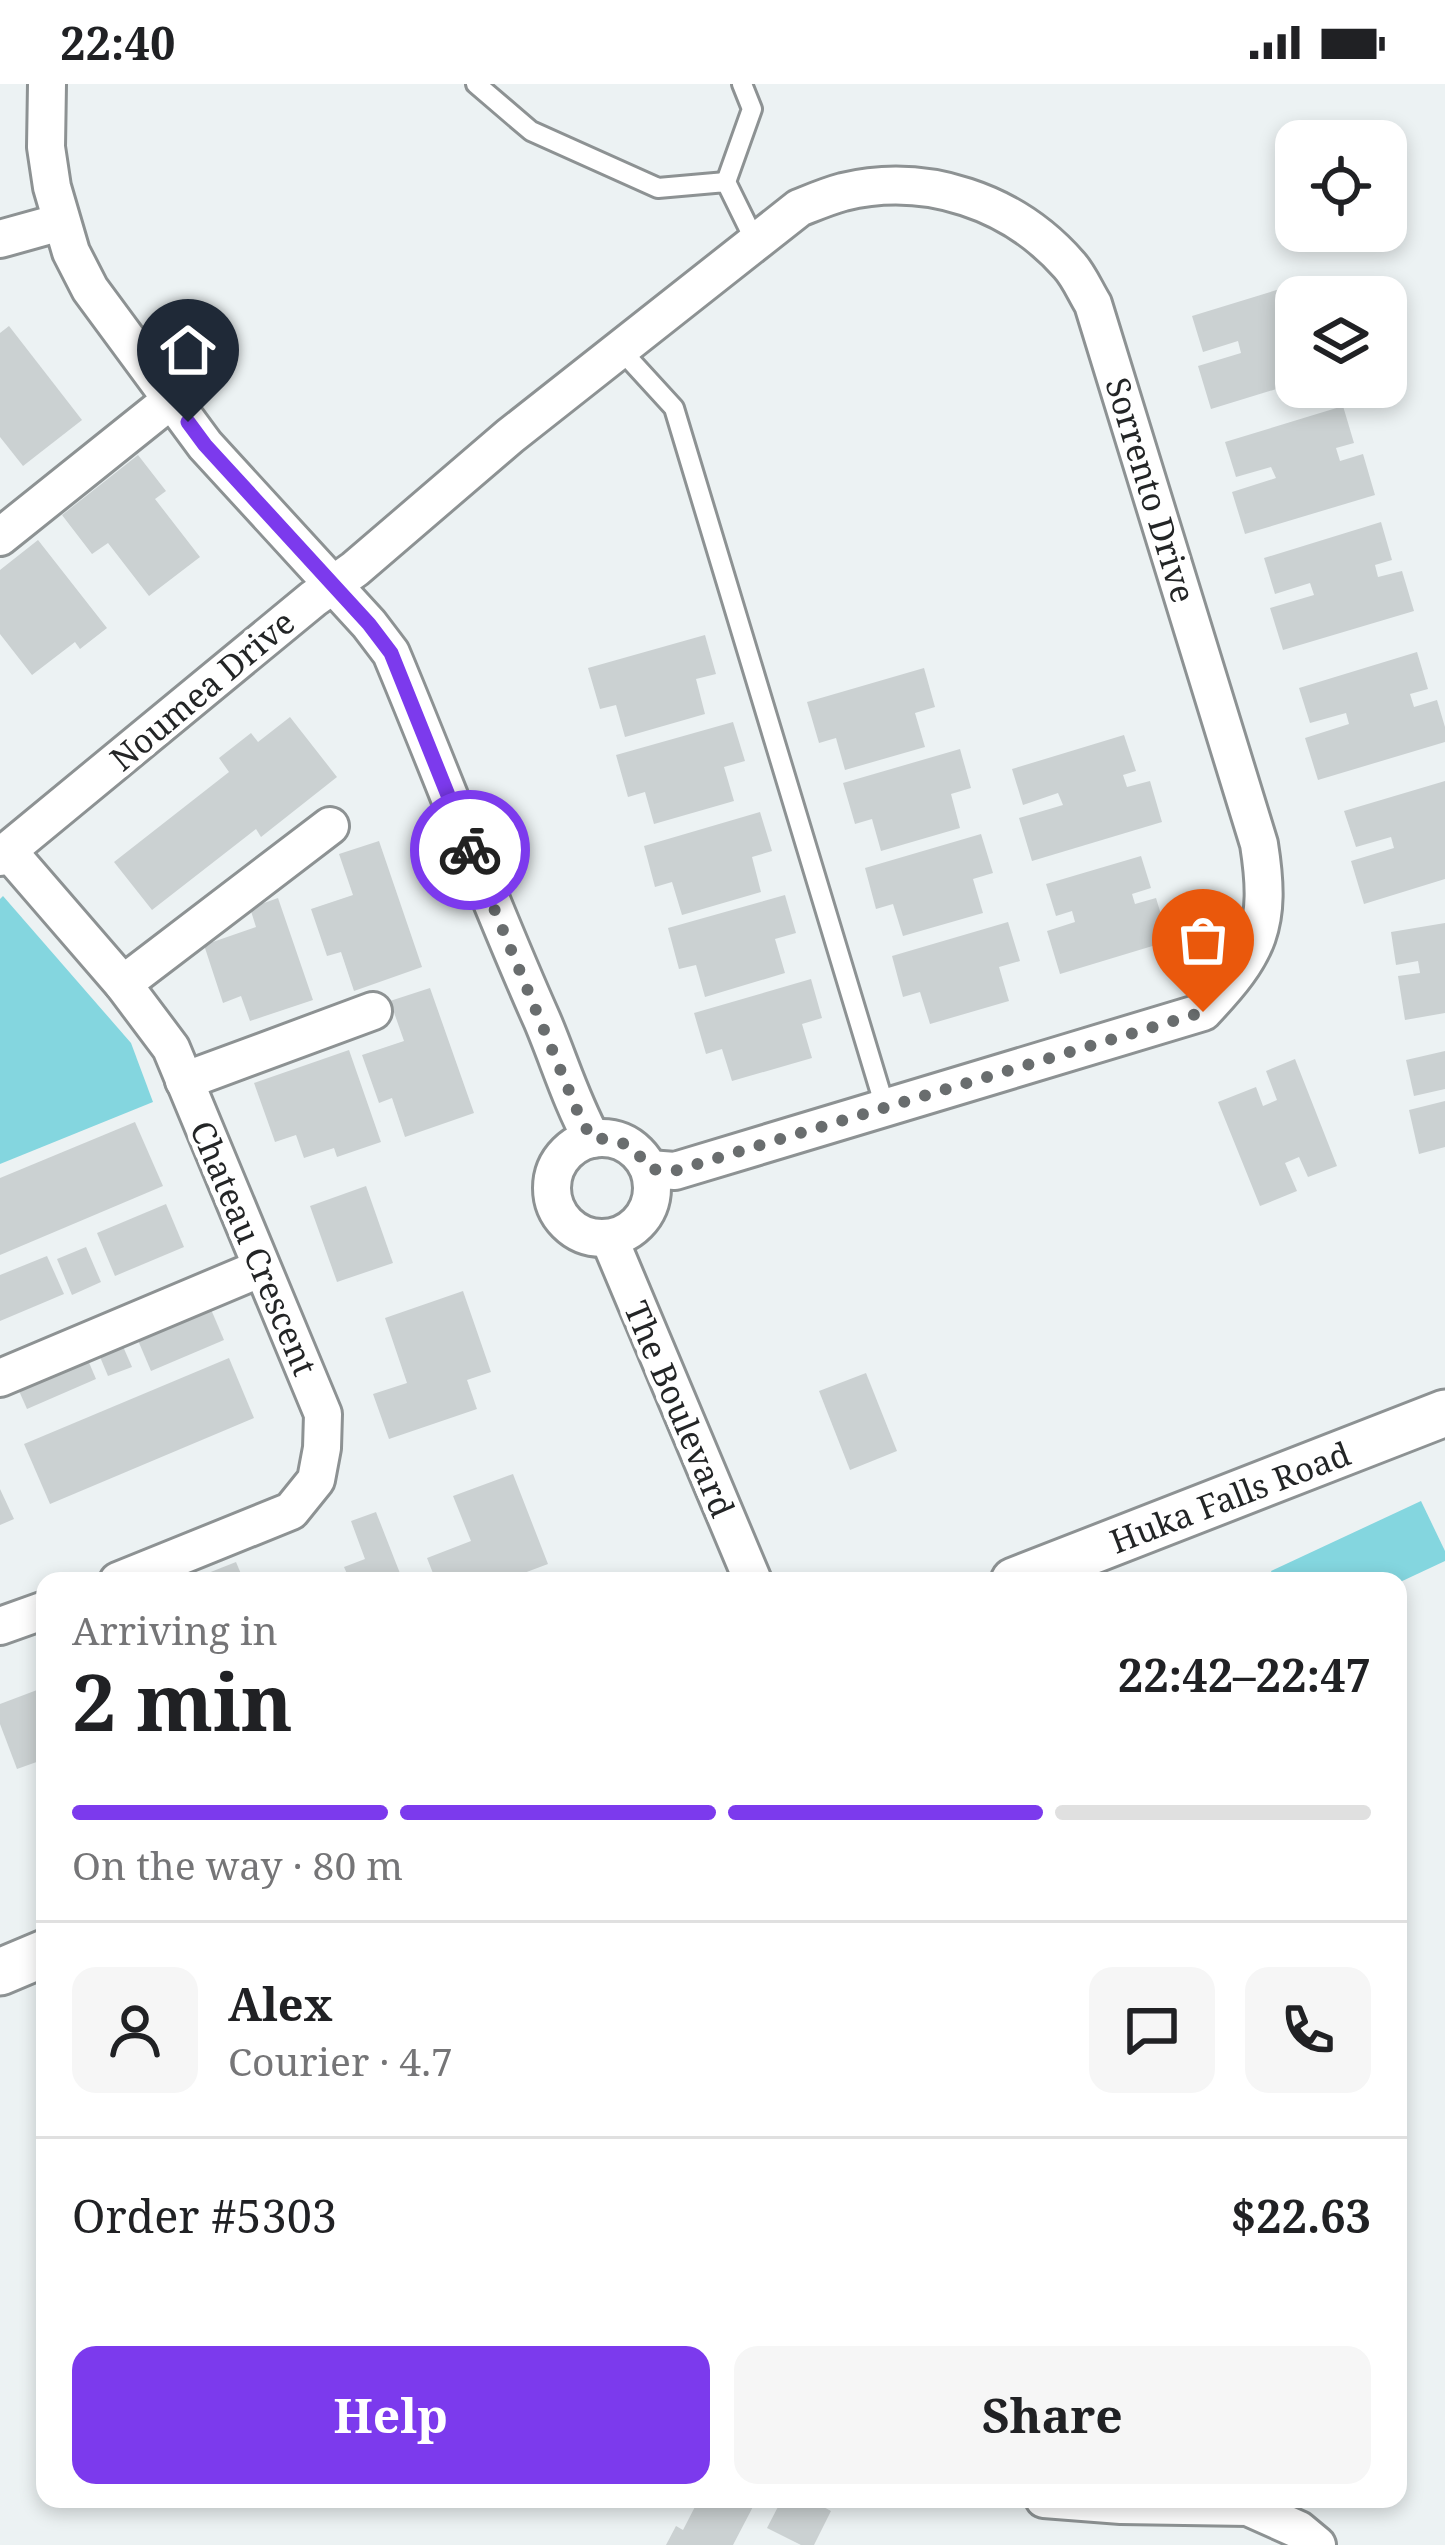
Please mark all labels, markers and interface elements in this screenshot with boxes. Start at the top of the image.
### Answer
text: 22:40 [60,12,175,73]
map controls [1275,120,1407,408]
button: locate [1275,120,1407,252]
button: layers [1275,276,1407,408]
pin [137,299,239,422]
icon: home [155,317,221,383]
street label: Sorrento Drive [1095,372,1207,608]
street label: Noumea Drive [100,599,304,781]
courier [410,790,530,910]
icon: bike [437,817,503,883]
pin [1152,889,1254,1012]
icon: bag [1170,907,1236,973]
street label: Chateau Crescent [180,1114,328,1382]
street label: The Boulevard [614,1294,746,1524]
street label: Huka Falls Road [1103,1431,1357,1563]
text: Arriving in [72,1603,278,1656]
text: 22:42–22:47 [1118,1644,1371,1705]
text: 2 min [72,1648,293,1754]
text: On the way · 80 m [72,1838,403,1891]
button: person [72,1967,198,2093]
button: chat [1089,1967,1215,2093]
button: phone [1245,1967,1371,2093]
text: Alex [228,1973,333,2034]
text: Courier · 4.7 [228,2034,453,2087]
text: Order #5303 [72,2185,337,2246]
text: $22.63 [1231,2185,1371,2246]
button: Help [72,2346,710,2484]
button: Share [734,2346,1371,2484]

